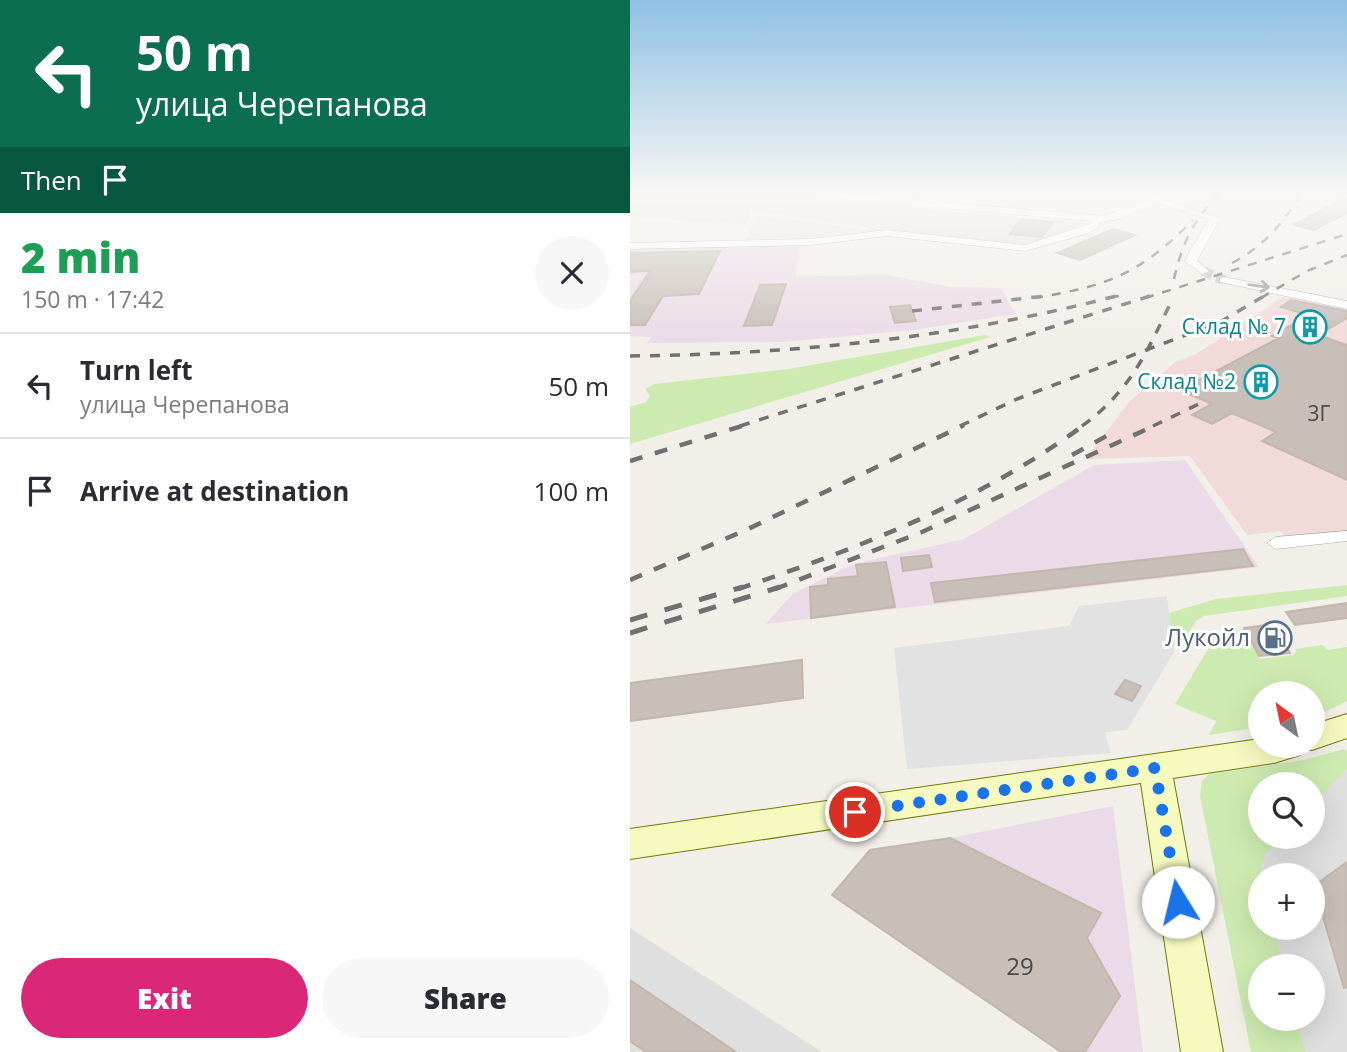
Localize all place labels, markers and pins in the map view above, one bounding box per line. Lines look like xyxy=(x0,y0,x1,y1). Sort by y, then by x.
building icon: Склад № 7 xyxy=(1291,308,1329,346)
place label: Склад № 7 xyxy=(1182,312,1286,340)
building icon: Склад №2 xyxy=(1242,363,1280,401)
place label: Склад №2 xyxy=(1137,367,1236,395)
fuel station icon: Лукойл xyxy=(1256,619,1294,657)
place label: Лукойл xyxy=(1165,620,1250,653)
pin xyxy=(825,782,885,842)

